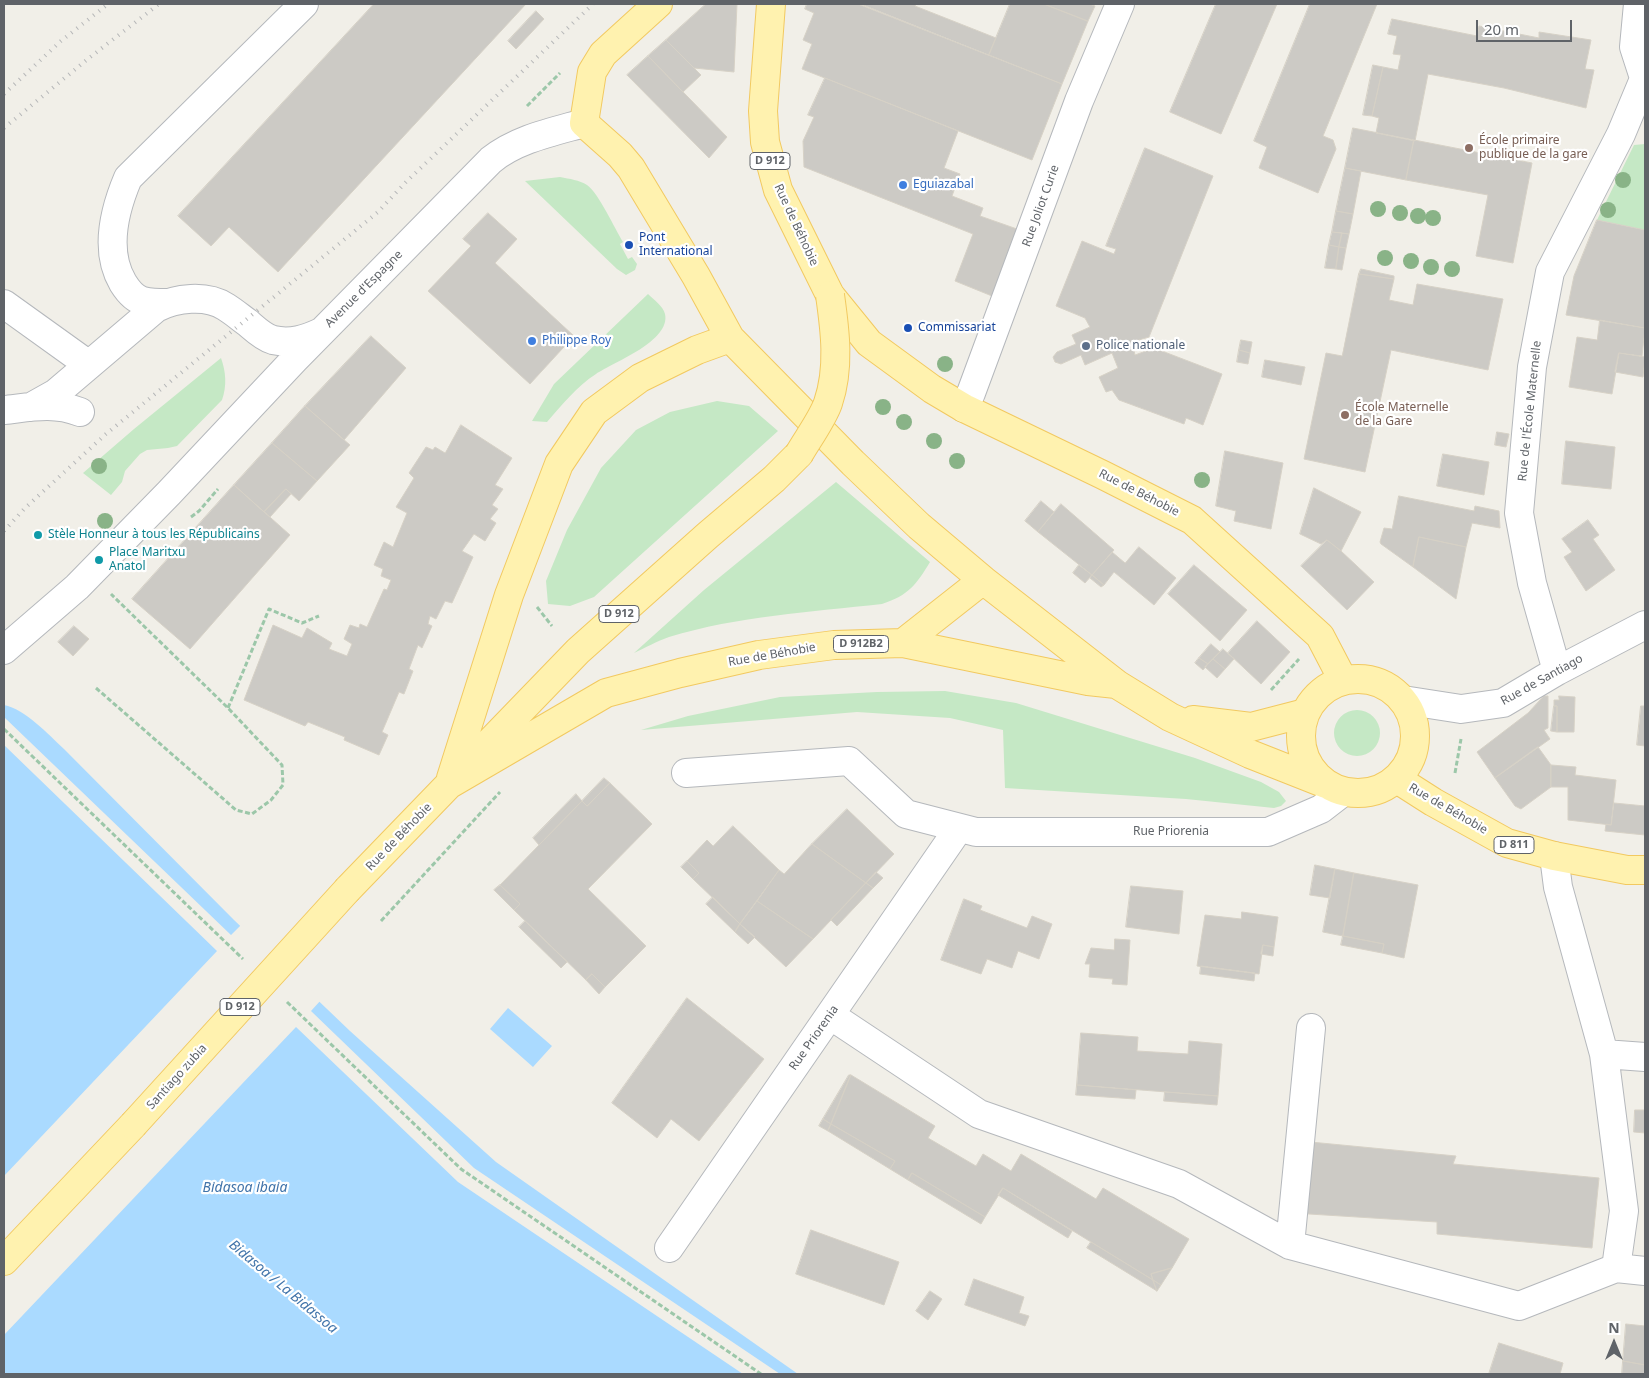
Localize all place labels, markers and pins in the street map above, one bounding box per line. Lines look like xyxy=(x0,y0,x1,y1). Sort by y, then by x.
place label: École primaire publique de la gare xyxy=(1479,134,1588,162)
marker: École primaire publique de la gare xyxy=(1463,142,1475,154)
place label: Eguiazabal xyxy=(913,178,974,192)
marker: Eguiazabal xyxy=(897,179,909,191)
place label: Pont International xyxy=(639,231,713,259)
marker: Pont International xyxy=(623,239,635,251)
place label: Commissariat xyxy=(918,321,996,335)
marker: Commissariat xyxy=(902,322,914,334)
place label: Philippe Roy xyxy=(542,334,611,348)
marker: Philippe Roy xyxy=(526,335,538,347)
place label: Police nationale xyxy=(1096,339,1185,353)
marker: Police nationale xyxy=(1080,340,1092,352)
place label: École Maternelle de la Gare xyxy=(1355,401,1448,429)
marker: École Maternelle de la Gare xyxy=(1339,409,1351,421)
place label: Stèle Honneur à tous les Républicains xyxy=(48,528,260,542)
marker: Stèle Honneur à tous les Républicains xyxy=(32,529,44,541)
place label: Place Maritxu Anatol xyxy=(109,546,185,574)
marker: Place Maritxu Anatol xyxy=(93,554,105,566)

